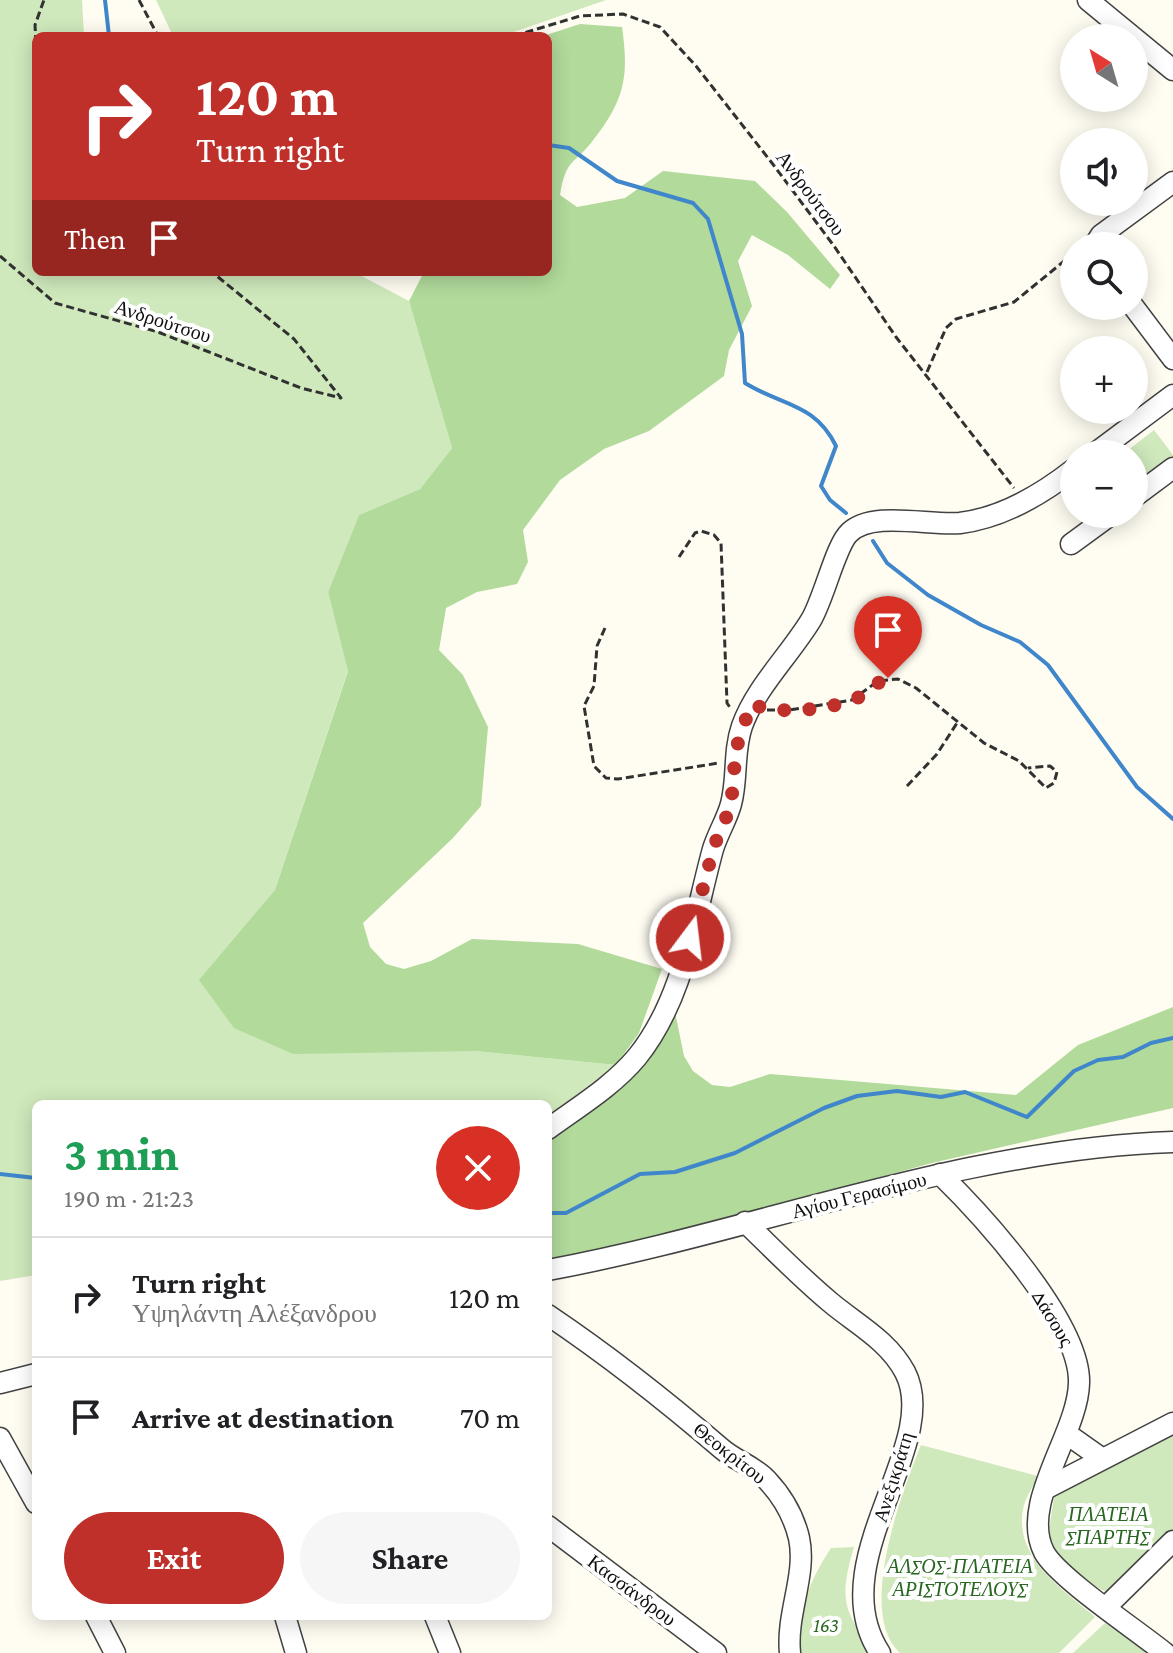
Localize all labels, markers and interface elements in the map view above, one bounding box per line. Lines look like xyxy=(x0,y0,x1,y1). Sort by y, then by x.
north arrow xyxy=(1060,24,1148,112)
map controls xyxy=(1060,24,1148,528)
icon: right xyxy=(64,64,168,168)
text: 120 m xyxy=(196,65,338,127)
button: sound xyxy=(1060,128,1148,216)
text: Turn right xyxy=(196,130,344,170)
street label: Ανδρούτσου xyxy=(771,146,850,240)
icon: arrive xyxy=(142,216,186,260)
text: Then xyxy=(64,222,126,255)
button: search xyxy=(1060,232,1148,320)
street label: Ανδρούτσου xyxy=(112,295,214,348)
button: + xyxy=(1060,336,1148,424)
button: − xyxy=(1060,440,1148,528)
pin xyxy=(854,596,922,678)
icon: arrive xyxy=(866,608,910,652)
position arrow xyxy=(648,896,732,980)
button: close xyxy=(436,1126,520,1210)
text: 3 min xyxy=(64,1127,179,1180)
street label: Αγίου Γερασίμου xyxy=(789,1168,929,1223)
text: 190 m · 21:23 xyxy=(64,1184,194,1213)
text: Turn right xyxy=(132,1266,266,1299)
icon: right xyxy=(64,1275,108,1319)
text: 120 m xyxy=(449,1281,520,1314)
street label: Δάσους xyxy=(1028,1286,1078,1350)
text: Υψηλάντη Αλέξανδρου xyxy=(132,1299,377,1328)
icon: arrive xyxy=(64,1395,108,1439)
text: Arrive at destination xyxy=(132,1401,394,1434)
text: 70 m xyxy=(460,1401,520,1434)
street label: Θεοκρίτου xyxy=(689,1418,771,1489)
street label: Ανεξικράτη xyxy=(869,1429,918,1525)
park label: ΠΛΑΤΕΙΑ ΣΠΑΡΤΗΣ xyxy=(1065,1503,1151,1548)
button: Exit xyxy=(64,1512,284,1604)
button: Share xyxy=(300,1512,520,1604)
street label: Κασσάνδρου xyxy=(583,1550,680,1631)
park label: ΑΛΣΟΣ-ΠΛΑΤΕΙΑ ΑΡΙΣΤΟΤΕΛΟΥΣ xyxy=(885,1555,1034,1600)
park label: 163 xyxy=(813,1614,839,1636)

